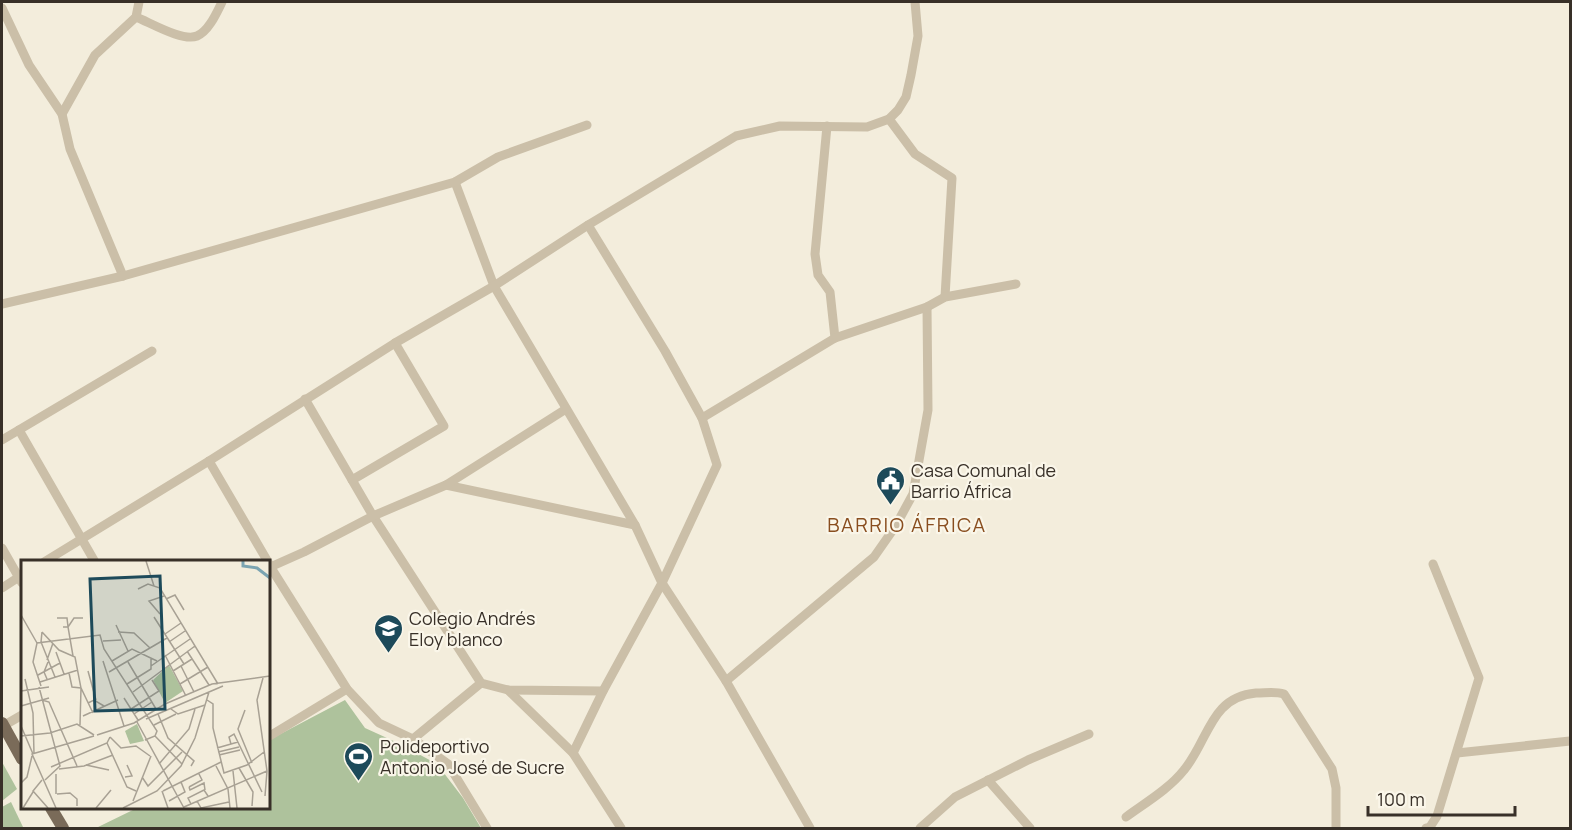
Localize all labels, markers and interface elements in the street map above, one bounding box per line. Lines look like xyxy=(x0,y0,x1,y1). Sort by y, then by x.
place label: Casa Comunal de Barrio África xyxy=(911,458,1056,503)
public building icon: Casa Comunal de Barrio África xyxy=(874,464,906,506)
district label: BARRIO ÁFRICA xyxy=(827,511,987,538)
inset map xyxy=(21,560,270,809)
place label: Colegio Andrés Eloy blanco xyxy=(409,606,536,651)
school or university icon: Colegio Andrés Eloy blanco xyxy=(372,612,404,654)
place label: Polideportivo Antonio José de Sucre xyxy=(380,734,565,779)
sports icon: Polideportivo Antonio José de Sucre xyxy=(343,740,375,782)
scale bar xyxy=(1368,779,1515,817)
text: 100 m xyxy=(1377,787,1425,811)

